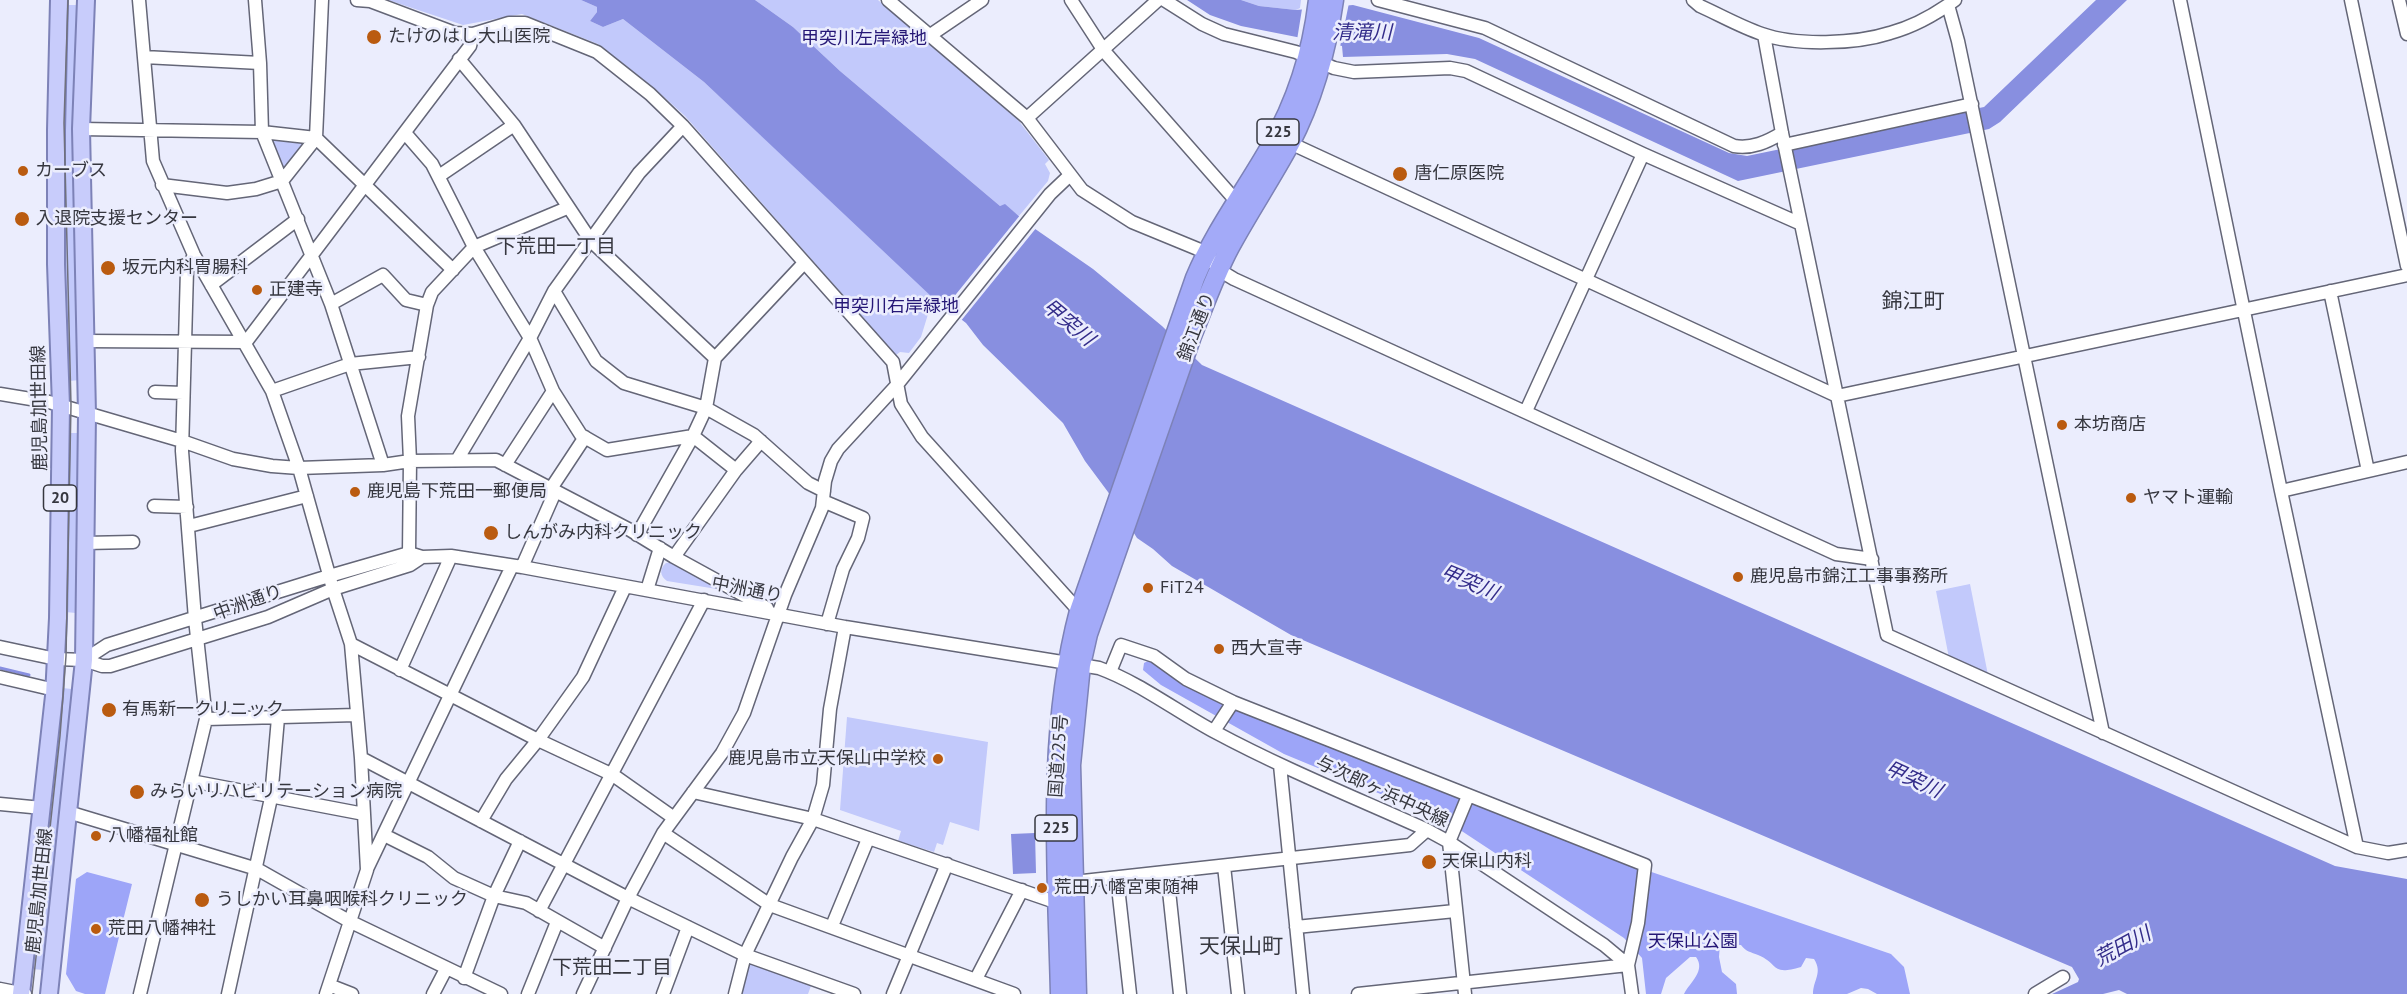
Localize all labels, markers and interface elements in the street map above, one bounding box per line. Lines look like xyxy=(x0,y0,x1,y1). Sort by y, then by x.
water label: 清滝川 xyxy=(1332,21,1392,45)
place label: たけのはし大山医院 xyxy=(388,26,550,48)
marker: たけのはし大山医院 xyxy=(365,28,383,46)
park label: 甲突川左岸緑地 xyxy=(801,28,927,50)
road number: 225 xyxy=(1257,119,1299,145)
place label: カーブス xyxy=(35,160,107,182)
place label: 唐仁原医院 xyxy=(1414,163,1504,185)
marker: カーブス xyxy=(16,164,30,178)
marker: 唐仁原医院 xyxy=(1391,165,1409,183)
place label: 入退院支援センター xyxy=(36,208,198,230)
marker: 入退院支援センター xyxy=(13,210,31,228)
district label: 下荒田一丁目 xyxy=(496,235,616,259)
place label: 坂元内科胃腸科 xyxy=(122,257,248,279)
marker: 坂元内科胃腸科 xyxy=(99,259,117,277)
place label: 正建寺 xyxy=(269,279,323,301)
marker: 正建寺 xyxy=(250,283,264,297)
district label: 錦江町 xyxy=(1882,289,1944,315)
street label: 錦江通り xyxy=(1174,290,1220,364)
water label: 甲突川 xyxy=(1037,295,1099,351)
park label: 甲突川右岸緑地 xyxy=(833,296,959,318)
street label: 鹿児島加世田線 xyxy=(28,345,52,471)
place label: 本坊商店 xyxy=(2074,414,2146,436)
marker: 本坊商店 xyxy=(2055,418,2069,432)
place label: 鹿児島下荒田一郵便局 xyxy=(367,481,547,503)
road number: 20 xyxy=(44,485,76,511)
marker: 鹿児島下荒田一郵便局 xyxy=(348,485,362,499)
place label: ヤマト運輸 xyxy=(2143,487,2233,509)
marker: ヤマト運輸 xyxy=(2124,491,2138,505)
place label: しんがみ内科クリニック xyxy=(504,522,702,544)
marker: しんがみ内科クリニック xyxy=(482,524,500,542)
water label: 甲突川 xyxy=(1437,560,1501,606)
place label: 鹿児島市錦江工事事務所 xyxy=(1750,566,1948,588)
marker: 鹿児島市錦江工事事務所 xyxy=(1731,570,1745,584)
street label: 中洲通り xyxy=(710,573,784,607)
place label: FiT24 xyxy=(1160,577,1204,599)
street label: 中洲通り xyxy=(210,581,286,625)
marker: FiT24 xyxy=(1141,581,1155,595)
place label: 西大宣寺 xyxy=(1231,638,1303,660)
marker: 西大宣寺 xyxy=(1212,642,1226,656)
place label: 有馬新一クリニック xyxy=(122,699,284,721)
marker: 有馬新一クリニック xyxy=(100,701,118,719)
street label: 国道225号 xyxy=(1045,714,1073,798)
place label: 鹿児島市立天保山中学校 xyxy=(728,748,926,770)
marker: 鹿児島市立天保山中学校 xyxy=(931,752,945,766)
street label: 与次郎ヶ浜中央線 xyxy=(1312,752,1452,832)
water label: 甲突川 xyxy=(1881,756,1945,804)
place label: みらいリハビリテーション病院 xyxy=(150,781,402,803)
marker: みらいリハビリテーション病院 xyxy=(128,783,146,801)
road number: 225 xyxy=(1035,815,1077,841)
place label: 八幡福祉館 xyxy=(108,825,198,847)
street label: 鹿児島加世田線 xyxy=(23,827,57,955)
marker: 八幡福祉館 xyxy=(89,829,103,843)
place label: 天保山内科 xyxy=(1442,851,1532,873)
marker: 天保山内科 xyxy=(1420,853,1438,871)
place label: 荒田八幡宮東随神 xyxy=(1054,877,1198,899)
marker: 荒田八幡宮東随神 xyxy=(1035,881,1049,895)
place label: うしかい耳鼻咽喉科クリニック xyxy=(216,889,468,911)
marker: うしかい耳鼻咽喉科クリニック xyxy=(193,891,211,909)
place label: 荒田八幡神社 xyxy=(108,918,216,940)
marker: 荒田八幡神社 xyxy=(89,922,103,936)
water label: 荒田川 xyxy=(2091,922,2155,972)
park label: 天保山公園 xyxy=(1648,931,1738,953)
district label: 天保山町 xyxy=(1199,934,1283,960)
district label: 下荒田二丁目 xyxy=(552,956,672,980)

